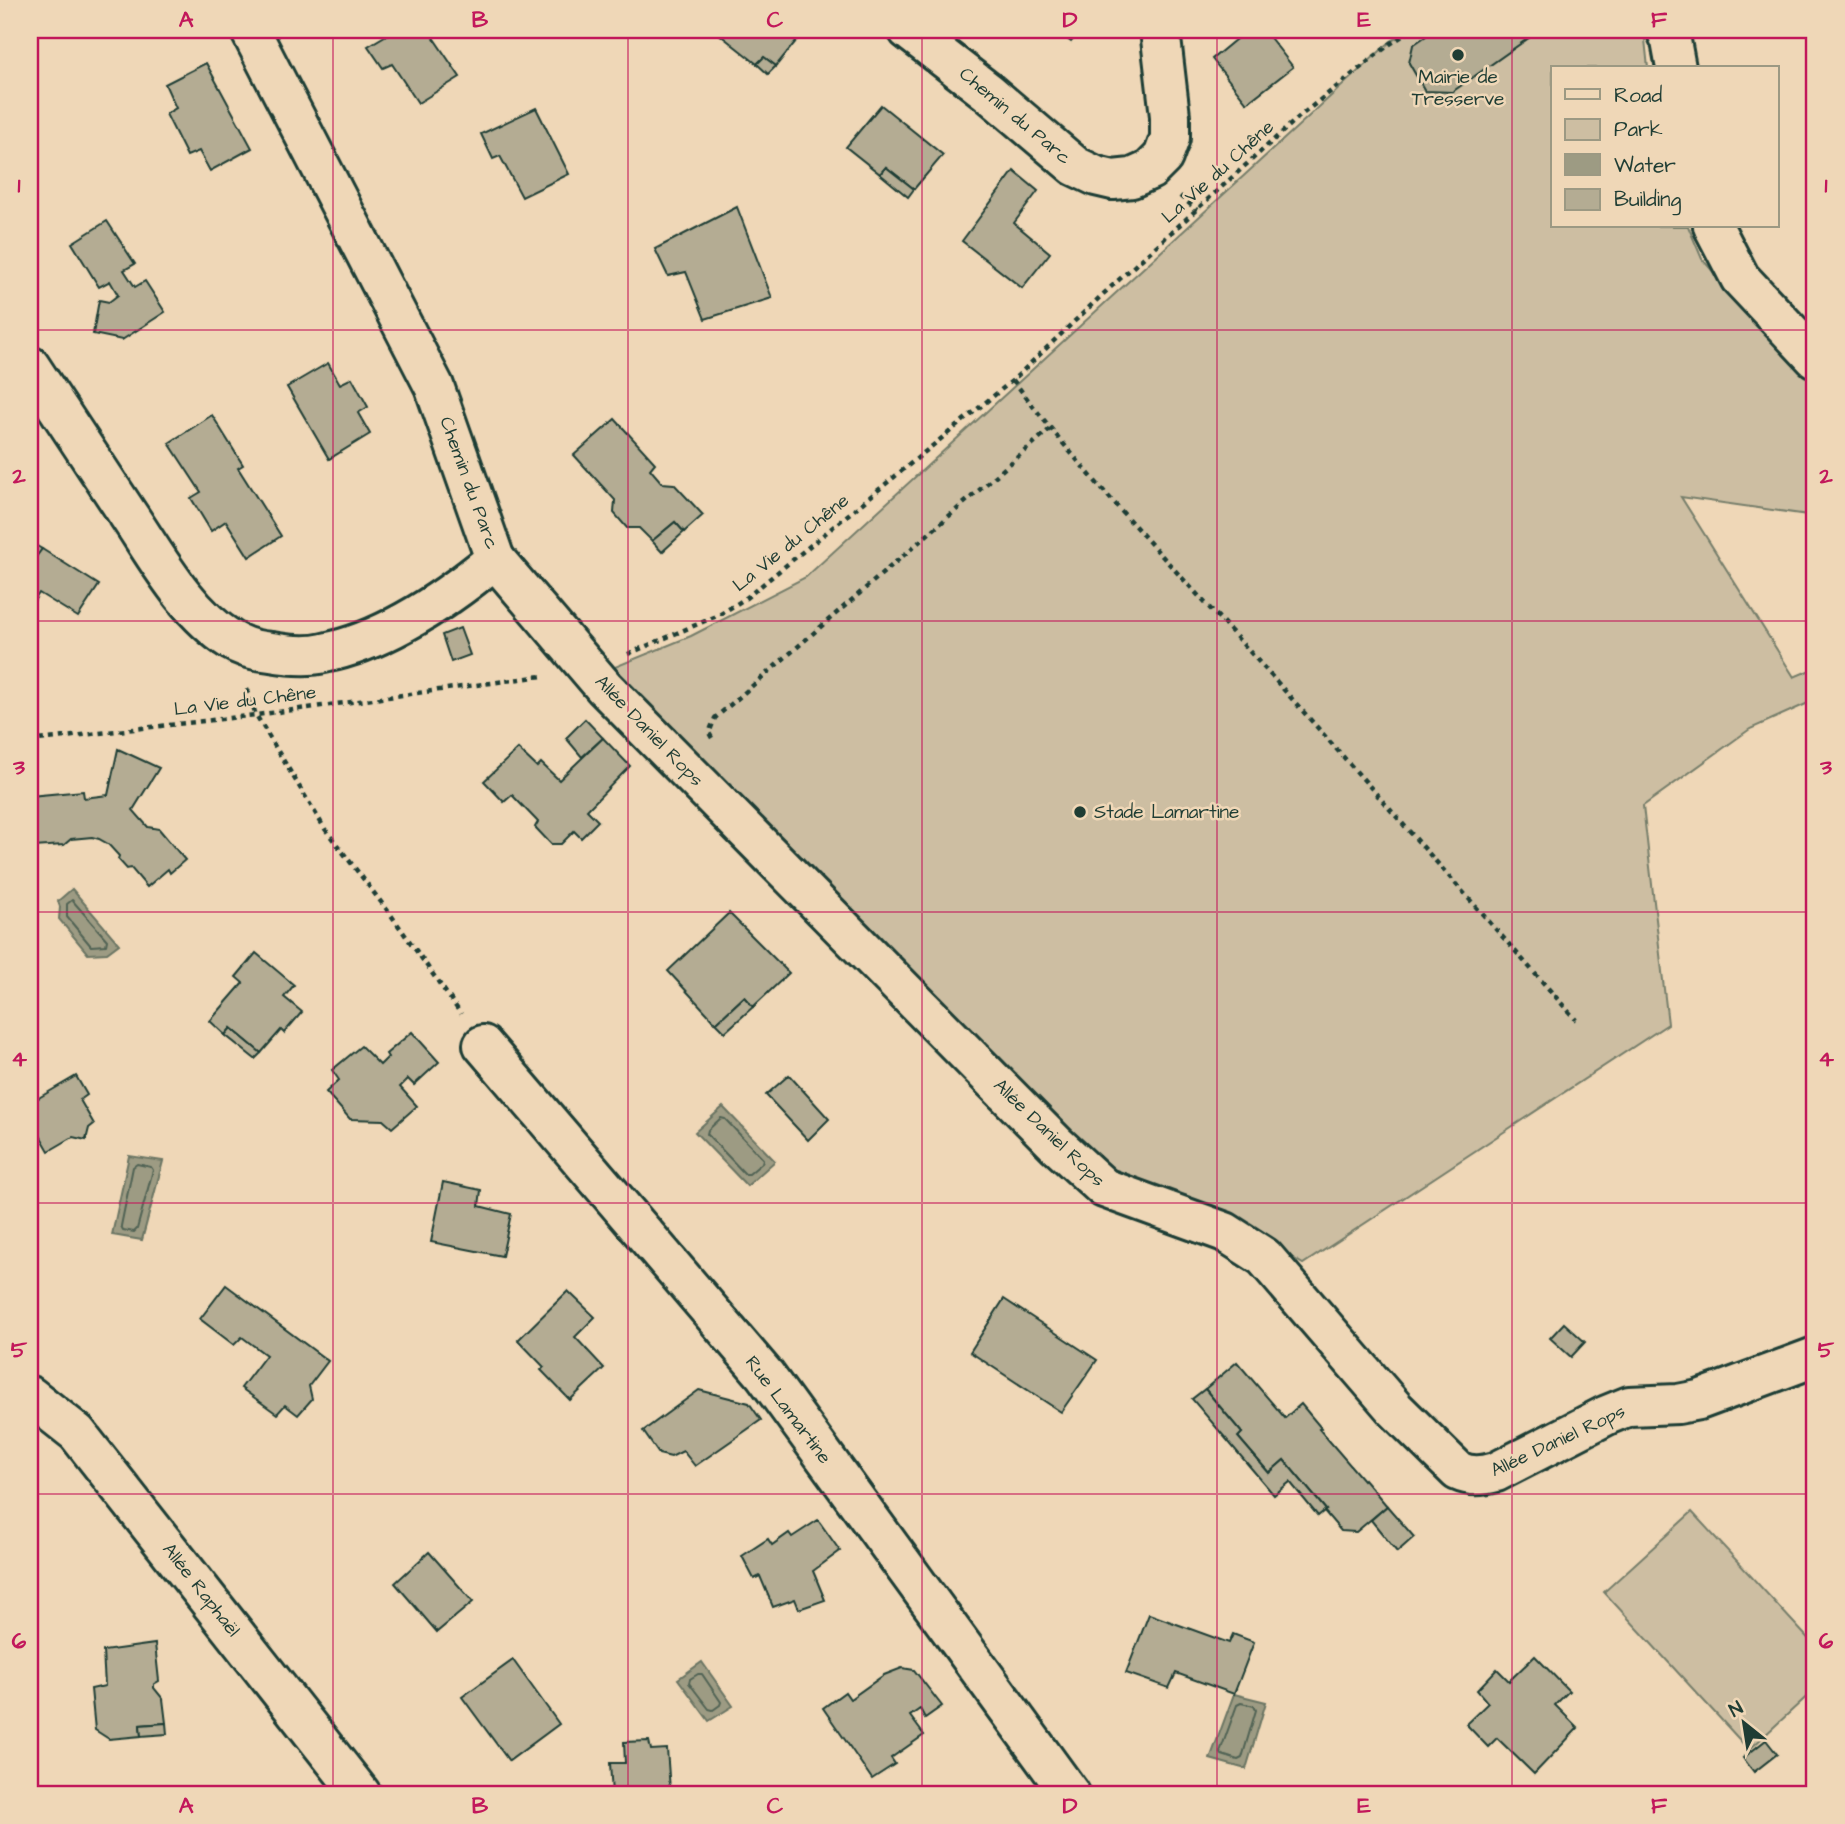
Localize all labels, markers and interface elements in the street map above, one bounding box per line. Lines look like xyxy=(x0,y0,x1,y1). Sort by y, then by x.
text: A xyxy=(179,4,194,36)
text: B xyxy=(472,4,489,36)
text: C xyxy=(767,4,784,36)
text: D xyxy=(1063,4,1078,36)
text: E xyxy=(1357,4,1371,36)
text: F xyxy=(1651,4,1668,36)
marker: Mairie de Tresserve xyxy=(1450,47,1466,63)
street label: Chemin du Parc xyxy=(953,61,1077,171)
place label: Mairie de Tresserve xyxy=(1412,64,1504,113)
legend xyxy=(1551,66,1778,228)
text: Road xyxy=(1614,81,1662,110)
street label: La Vie du Chêne xyxy=(1156,114,1280,230)
text: Park xyxy=(1614,115,1663,144)
text: Water xyxy=(1614,151,1676,180)
text: 1 xyxy=(18,169,21,201)
text: 1 xyxy=(1825,169,1828,201)
text: Building xyxy=(1614,185,1682,216)
street label: Chemin du Parc xyxy=(433,413,505,553)
text: 2 xyxy=(11,460,26,492)
text: 2 xyxy=(1818,460,1833,492)
street label: La Vie du Chêne xyxy=(727,488,855,598)
street label: Allée Daniel Rops xyxy=(589,669,709,793)
street label: La Vie du Chêne xyxy=(172,679,318,723)
text: 3 xyxy=(12,751,25,783)
text: 3 xyxy=(1819,751,1832,783)
place label: Stade Lamartine xyxy=(1094,799,1239,826)
marker: Stade Lamartine xyxy=(1072,804,1088,820)
text: 4 xyxy=(11,1043,27,1075)
text: 4 xyxy=(1818,1043,1834,1075)
street label: Allée Daniel Rops xyxy=(987,1073,1111,1193)
text: 5 xyxy=(11,1334,28,1366)
text: 5 xyxy=(1818,1334,1835,1366)
street label: Rue Lamartine xyxy=(738,1350,838,1470)
street label: Allée Daniel Rops xyxy=(1486,1398,1630,1484)
street label: Allée Raphaël xyxy=(156,1537,246,1643)
text: 6 xyxy=(12,1625,27,1657)
text: 6 xyxy=(1819,1625,1834,1657)
north arrow xyxy=(1708,1688,1778,1758)
text: N xyxy=(1724,1695,1748,1724)
text: A xyxy=(179,1790,194,1822)
text: B xyxy=(472,1790,489,1822)
text: C xyxy=(767,1790,784,1822)
text: D xyxy=(1063,1790,1078,1822)
text: E xyxy=(1357,1790,1371,1822)
text: F xyxy=(1651,1790,1668,1822)

